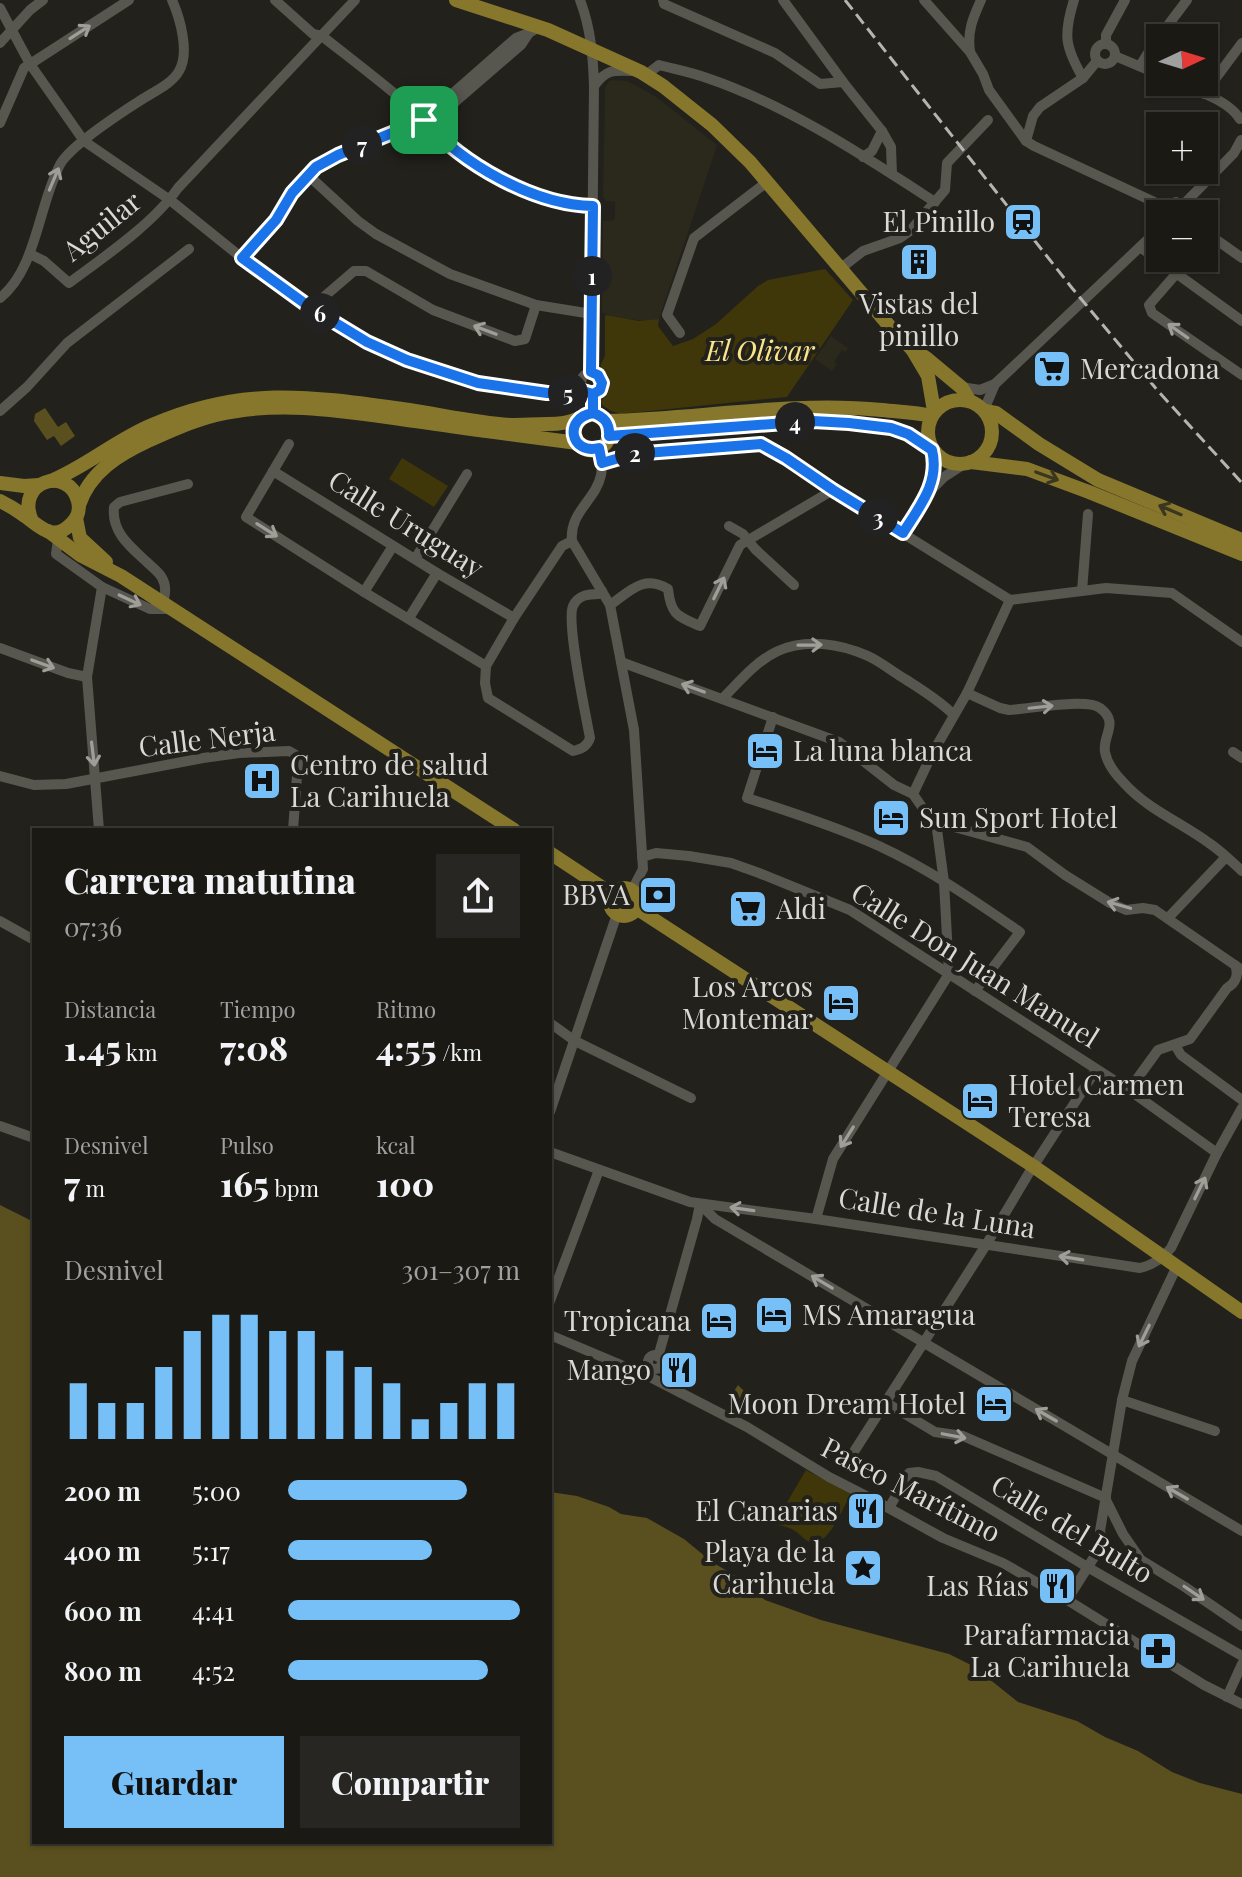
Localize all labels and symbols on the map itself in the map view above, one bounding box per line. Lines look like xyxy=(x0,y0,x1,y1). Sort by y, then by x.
one-way arrow xyxy=(68,23,90,40)
north arrow xyxy=(1146,24,1218,96)
pin xyxy=(390,86,458,154)
pin: 7 xyxy=(342,125,382,165)
one-way arrow xyxy=(47,168,62,192)
street label: Aguilar xyxy=(53,181,149,269)
station icon: El Pinillo xyxy=(1002,201,1044,243)
place label: El Pinillo xyxy=(882,202,995,239)
building icon: Vistas del pinillo xyxy=(898,241,940,283)
pin: 1 xyxy=(572,256,612,296)
place label: Vistas del pinillo xyxy=(858,284,979,353)
pin: 6 xyxy=(300,293,340,333)
one-way arrow xyxy=(473,322,498,336)
one-way arrow xyxy=(1167,323,1189,339)
park label: El Olivar xyxy=(705,331,816,368)
supermarket icon: Mercadona xyxy=(1031,348,1073,390)
place label: Mercadona xyxy=(1080,349,1220,386)
pin: 5 xyxy=(548,373,588,413)
pin: 4 xyxy=(775,402,815,442)
pin: 2 xyxy=(615,433,655,473)
street label: Calle Uruguay xyxy=(322,460,491,585)
one-way arrow xyxy=(1035,470,1059,484)
pin: 3 xyxy=(858,497,898,537)
one-way arrow xyxy=(1158,502,1183,516)
one-way arrow xyxy=(255,523,278,539)
one-way arrow xyxy=(712,576,727,600)
one-way arrow xyxy=(117,593,141,608)
one-way arrow xyxy=(796,637,823,652)
one-way arrow xyxy=(30,658,55,672)
one-way arrow xyxy=(682,680,706,694)
one-way arrow xyxy=(1027,700,1054,715)
street label: Calle Nerja xyxy=(136,711,277,764)
hotel icon: La luna blanca xyxy=(744,730,786,772)
place label: La luna blanca xyxy=(793,731,973,768)
one-way arrow xyxy=(86,741,101,766)
place label: Centro de salud La Carihuela xyxy=(290,745,489,814)
hospital icon: Centro de salud La Carihuela xyxy=(241,760,283,802)
hotel icon: Sun Sport Hotel xyxy=(870,797,912,839)
place label: Sun Sport Hotel xyxy=(919,798,1118,835)
street label: Calle Don Juan Manuel xyxy=(845,872,1107,1055)
bank icon: BBVA xyxy=(637,874,679,916)
place label: BBVA xyxy=(562,875,630,912)
supermarket icon: Aldi xyxy=(727,888,769,930)
place label: Aldi xyxy=(775,889,826,926)
one-way arrow xyxy=(1107,897,1133,912)
place label: Los Arcos Montemar xyxy=(682,967,814,1036)
hotel icon: Los Arcos Montemar xyxy=(820,982,862,1024)
place label: Hotel Carmen Teresa xyxy=(1008,1065,1185,1134)
hotel icon: Hotel Carmen Teresa xyxy=(959,1080,1001,1122)
one-way arrow xyxy=(839,1125,855,1148)
one-way arrow xyxy=(1193,1176,1208,1200)
street label: Calle de la Luna xyxy=(836,1178,1038,1245)
one-way arrow xyxy=(730,1201,755,1216)
one-way arrow xyxy=(1059,1249,1084,1264)
one-way arrow xyxy=(811,1274,834,1290)
hotel icon: MS Amaragua xyxy=(753,1294,795,1336)
place label: MS Amaragua xyxy=(802,1295,975,1332)
hotel icon: Tropicana xyxy=(698,1300,740,1342)
place label: Tropicana xyxy=(564,1301,691,1338)
one-way arrow xyxy=(1135,1324,1151,1348)
restaurant icon: Mango xyxy=(658,1349,700,1391)
place label: Mango xyxy=(567,1350,651,1387)
hotel icon: Moon Dream Hotel xyxy=(973,1383,1015,1425)
place label: Moon Dream Hotel xyxy=(728,1384,966,1421)
one-way arrow xyxy=(1035,1407,1058,1423)
street label: Paseo Marítimo xyxy=(816,1428,1008,1550)
one-way arrow xyxy=(941,1429,966,1444)
street label: Calle del Bulto xyxy=(985,1465,1161,1591)
one-way arrow xyxy=(1166,1485,1190,1500)
restaurant icon: El Canarias xyxy=(845,1490,887,1532)
place label: El Canarias xyxy=(695,1491,838,1528)
place label: Playa de la Carihuela xyxy=(704,1532,835,1601)
place icon: Playa de la Carihuela xyxy=(842,1547,884,1589)
restaurant icon: Las Rías xyxy=(1036,1565,1078,1607)
place label: Las Rías xyxy=(926,1566,1029,1603)
one-way arrow xyxy=(1182,1585,1205,1601)
place label: Parafarmacia La Carihuela xyxy=(963,1615,1130,1684)
pharmacy icon: Parafarmacia La Carihuela xyxy=(1137,1630,1179,1672)

